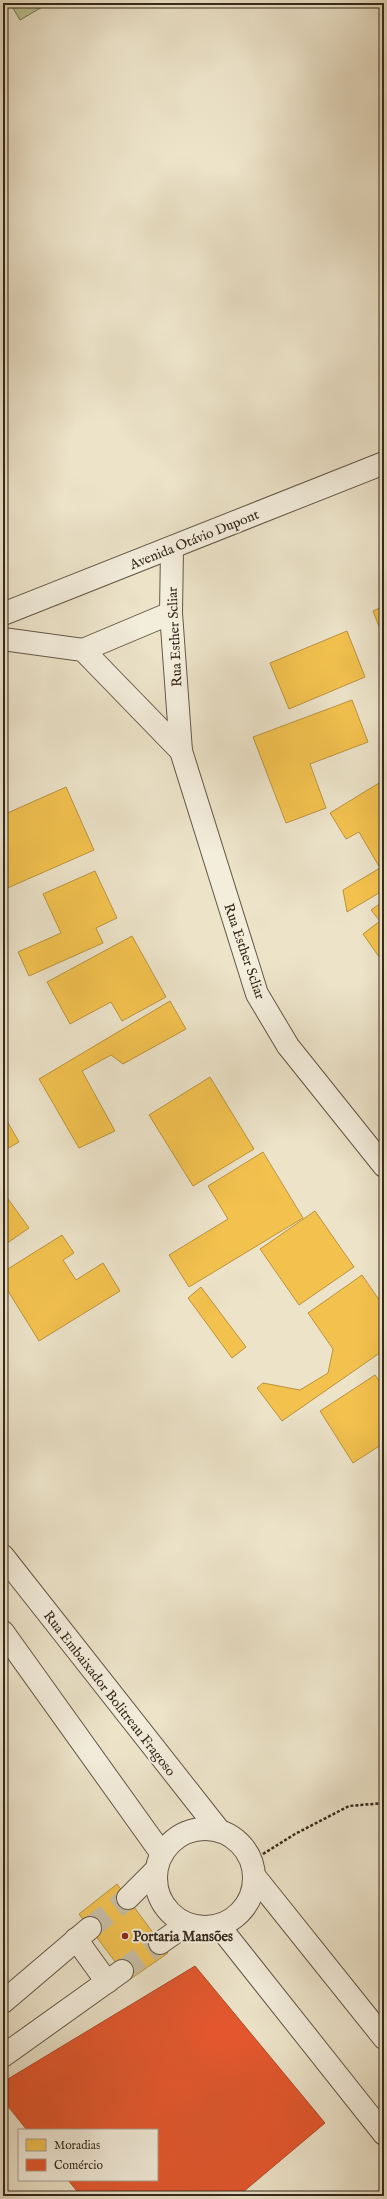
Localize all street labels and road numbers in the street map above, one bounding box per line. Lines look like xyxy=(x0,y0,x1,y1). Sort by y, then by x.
street label: Avenida Otávio Dupont xyxy=(126,506,262,575)
street label: Rua Esther Scliar xyxy=(163,586,187,688)
street label: Rua Esther Scliar xyxy=(219,901,269,1002)
street label: Rua Embaixador Bolitreau Fragoso xyxy=(39,1607,180,1780)

